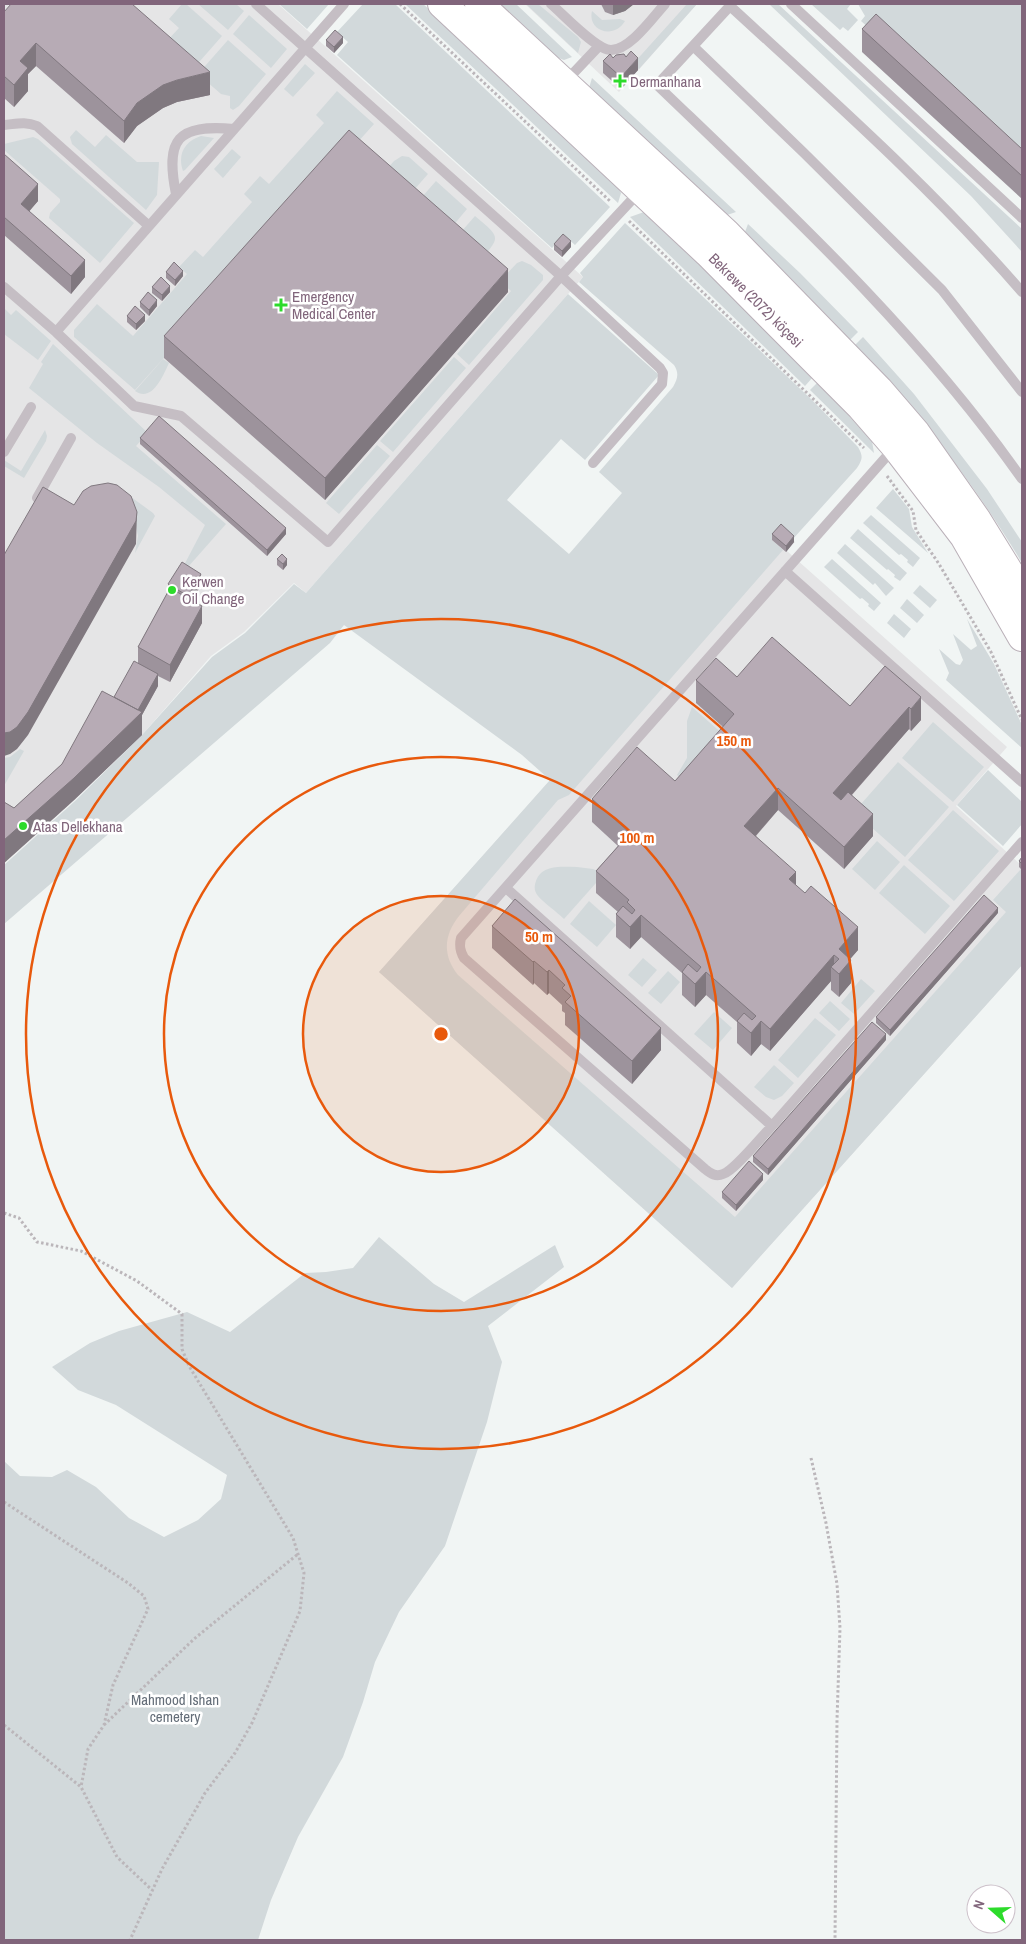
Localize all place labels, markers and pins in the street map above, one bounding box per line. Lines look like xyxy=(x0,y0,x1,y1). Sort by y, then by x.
place label: Dermanhana xyxy=(630,71,701,92)
marker: Dermanhana xyxy=(614,75,626,87)
place label: Emergency Medical Center xyxy=(292,286,375,324)
marker: Emergency Medical Center xyxy=(274,298,288,312)
place label: Kerwen Oil Change xyxy=(182,571,244,609)
marker: Kerwen Oil Change xyxy=(166,584,178,596)
place label: Atas Dellekhana xyxy=(32,816,123,837)
marker: Atas Dellekhana xyxy=(17,820,29,832)
centre of rings xyxy=(432,1025,450,1043)

